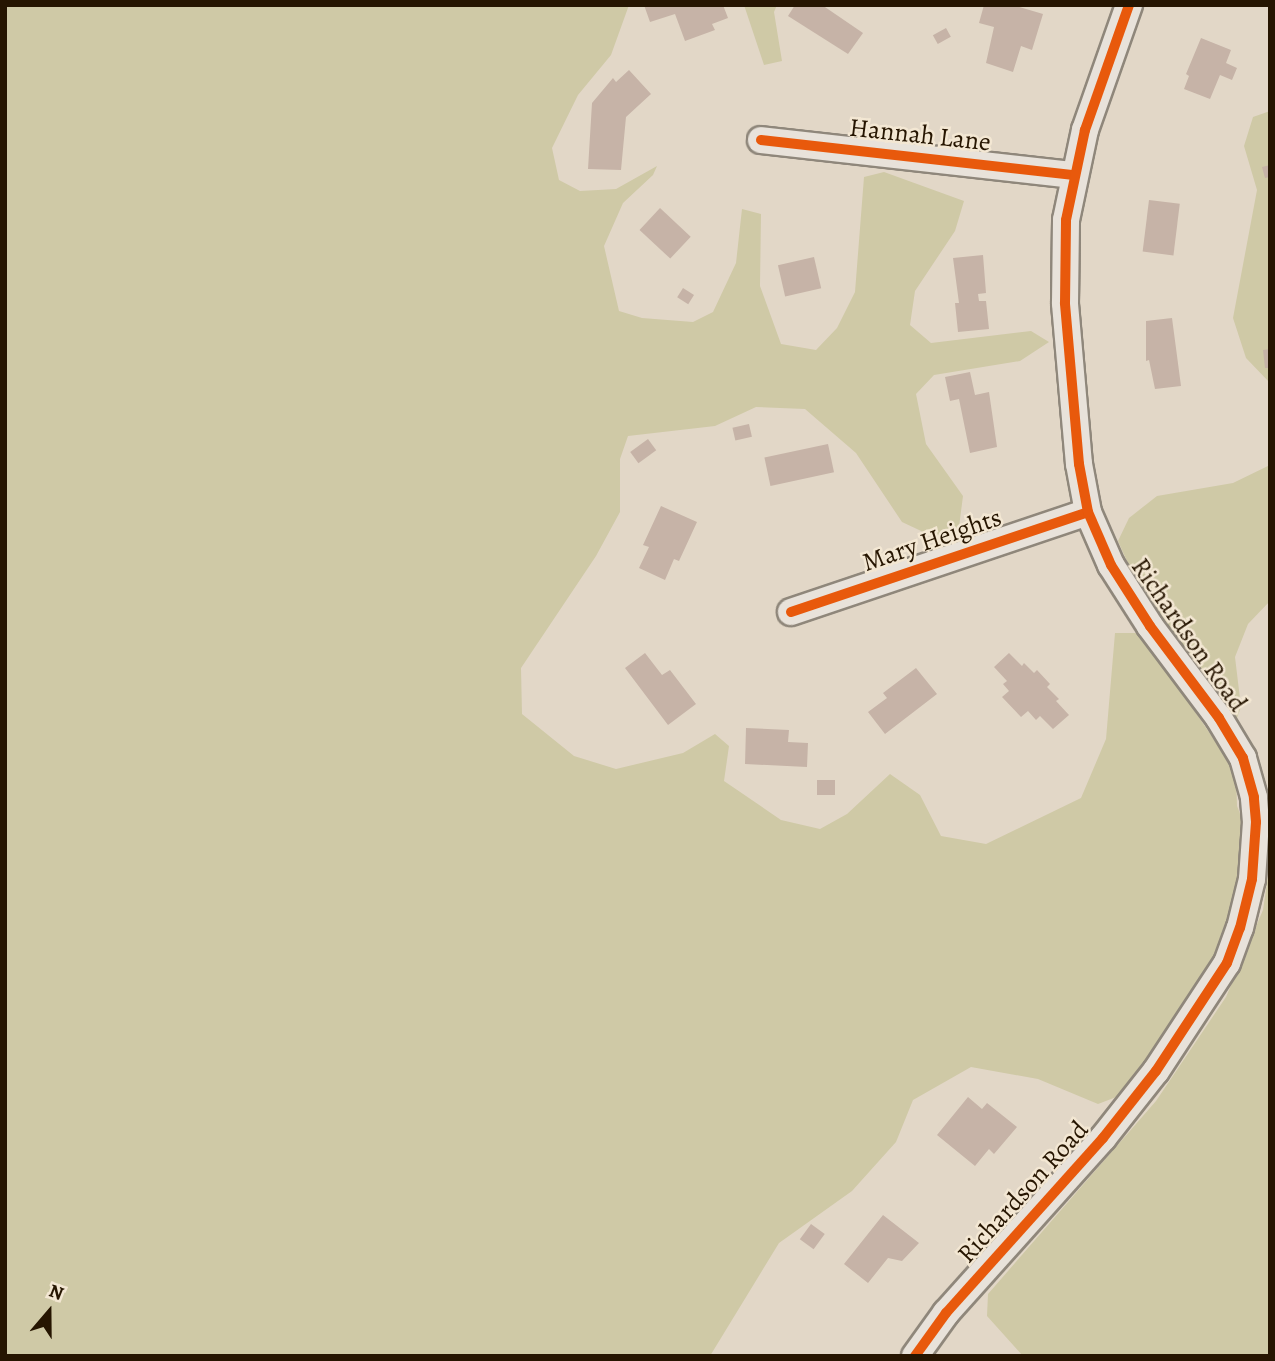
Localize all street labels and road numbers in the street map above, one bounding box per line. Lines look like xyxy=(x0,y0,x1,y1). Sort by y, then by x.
street label: Hannah Lane xyxy=(848,112,992,158)
street label: Mary Heights xyxy=(858,502,1006,578)
street label: Richardson Road xyxy=(1124,552,1254,718)
street label: Richardson Road xyxy=(951,1114,1095,1270)

